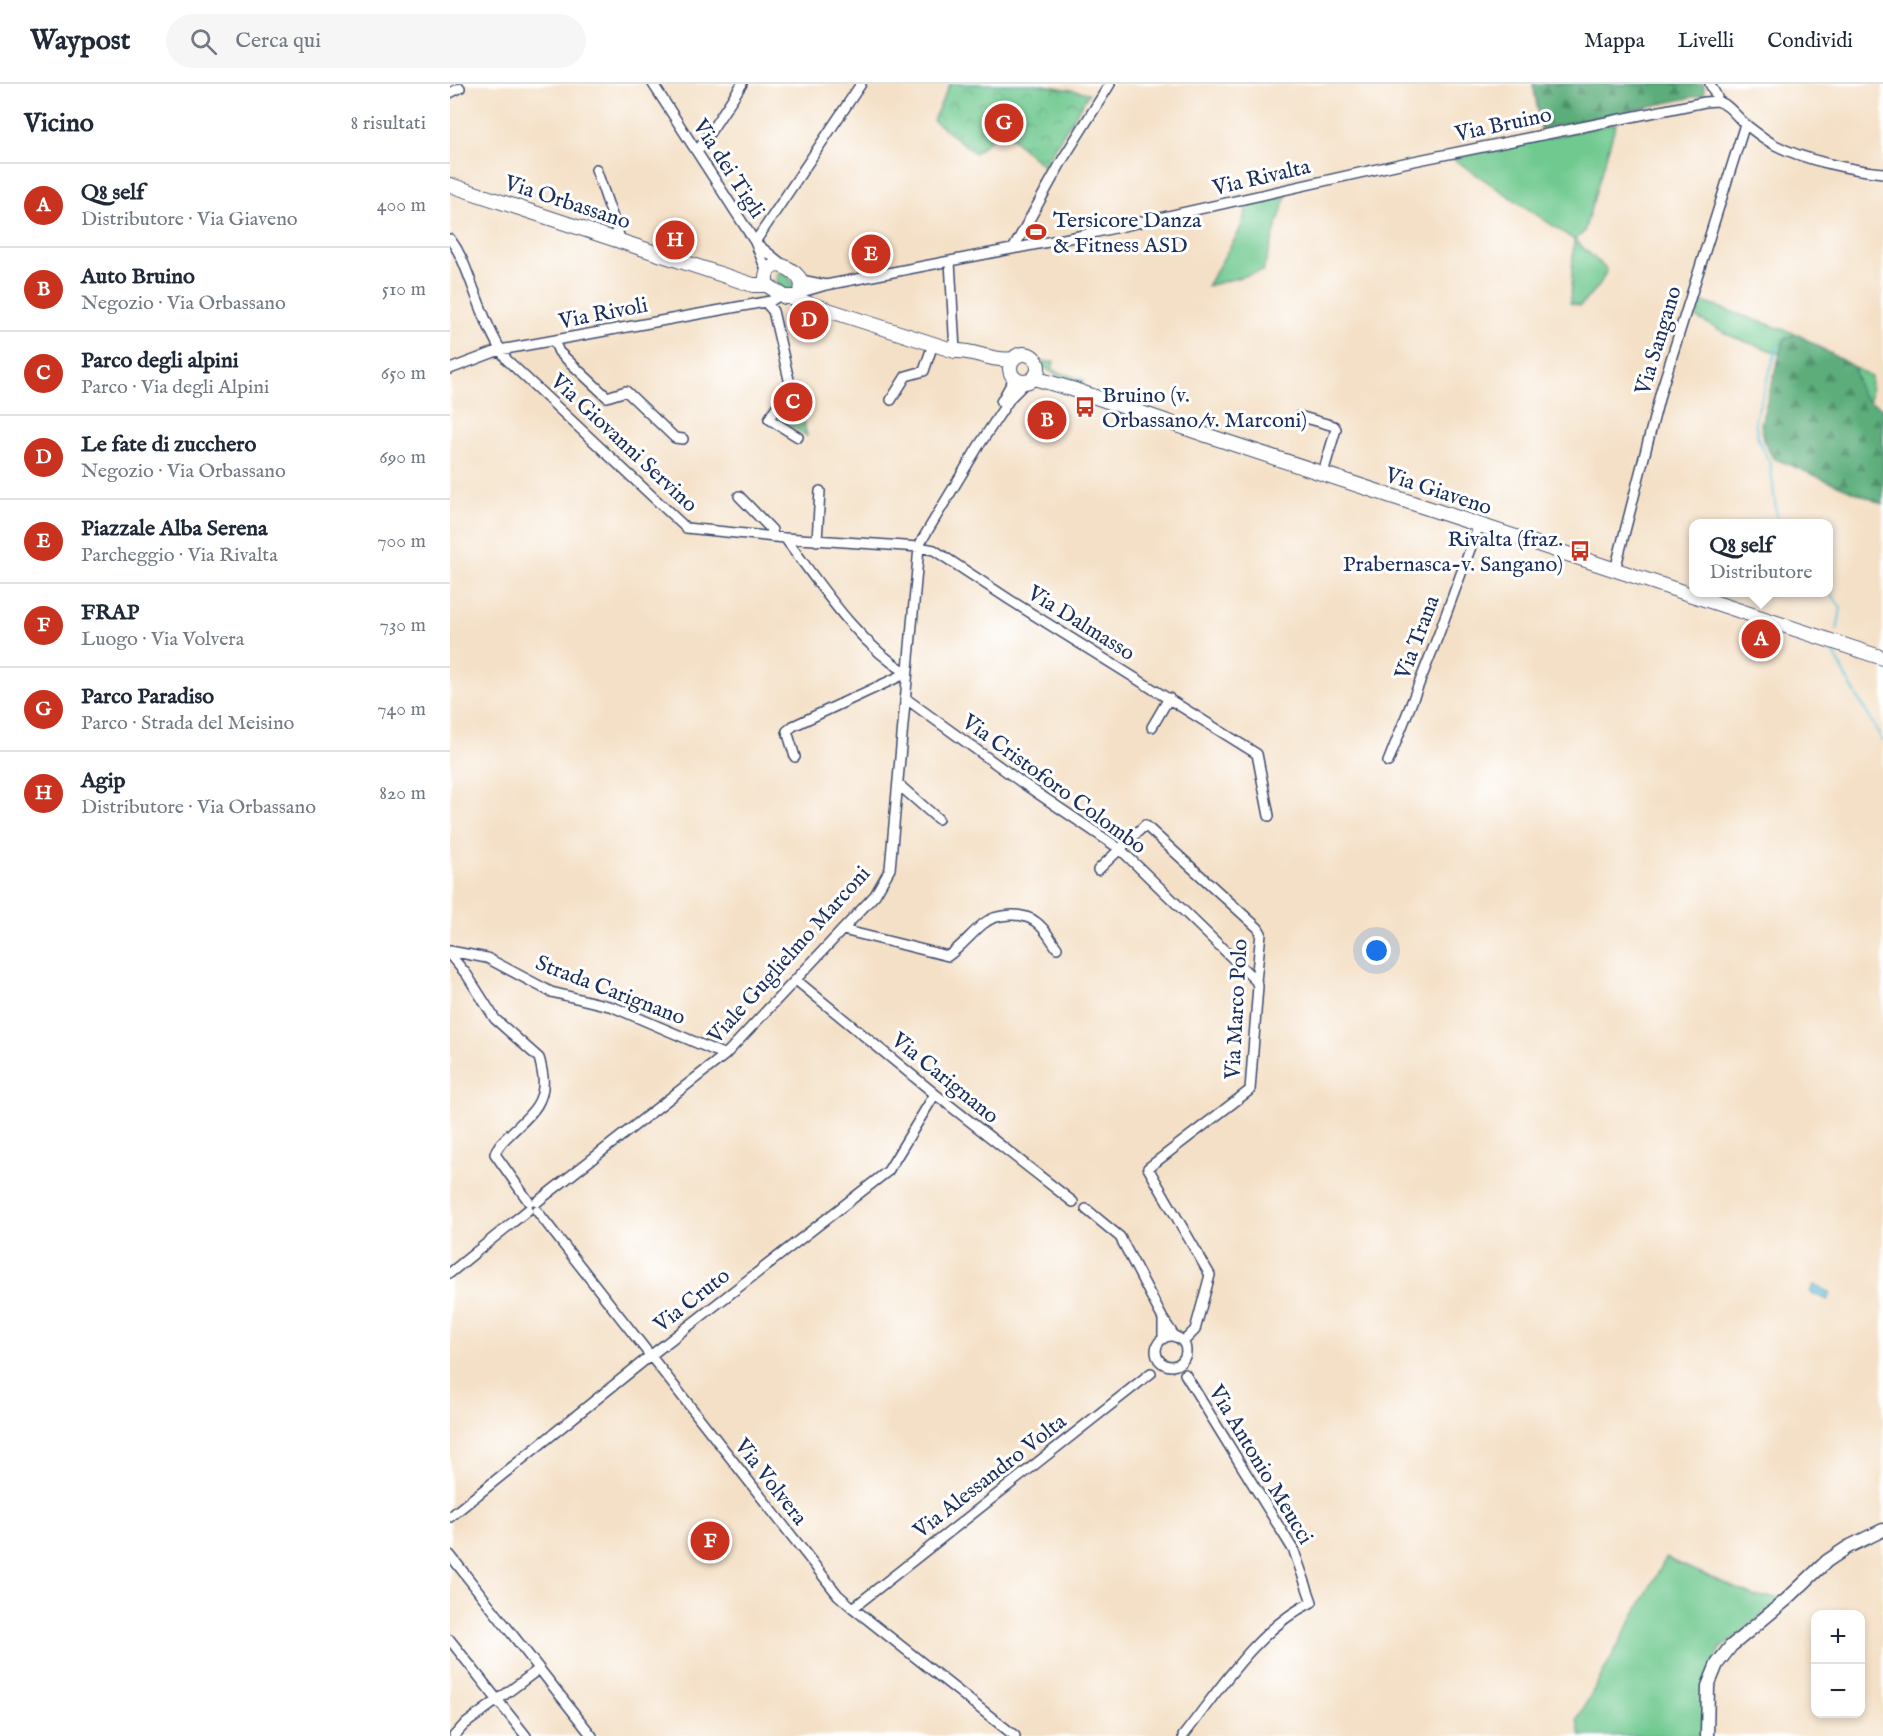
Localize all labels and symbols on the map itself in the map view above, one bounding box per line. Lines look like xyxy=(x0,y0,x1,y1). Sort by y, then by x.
pin: G xyxy=(984,100,1024,146)
street label: Via Bruino xyxy=(1452,101,1554,149)
street label: Via dei Tigli xyxy=(685,113,771,224)
street label: Via Rivalta xyxy=(1209,153,1313,203)
street label: Via Orbassano xyxy=(500,169,634,236)
place label: Tersicore Danza & Fitness ASD xyxy=(1053,207,1202,260)
pin: H xyxy=(656,218,694,262)
sports icon: Tersicore Danza & Fitness ASD xyxy=(1024,220,1048,244)
pin: E xyxy=(852,232,890,276)
street label: Via Sangano xyxy=(1629,283,1689,399)
street label: Via Rivoli xyxy=(555,292,650,337)
pin: D xyxy=(790,298,828,342)
street label: Via Giovanni Servino xyxy=(543,367,703,519)
pin: C xyxy=(774,380,812,424)
place label: Bruino (v. Orbassano/v. Marconi) xyxy=(1102,382,1307,435)
bus stop icon: Bruino (v. Orbassano/v. Marconi) xyxy=(1073,395,1097,419)
pin: B xyxy=(1028,398,1066,442)
street label: Via Giaveno xyxy=(1381,461,1495,522)
place label: Rivalta (fraz. Prabernasca-v. Sangano) xyxy=(1343,526,1563,579)
bus stop icon: Rivalta (fraz. Prabernasca-v. Sangano) xyxy=(1568,539,1592,563)
street label: Via Dalmasso xyxy=(1021,579,1140,668)
street label: Via Trana xyxy=(1389,591,1447,685)
pin: A xyxy=(1742,616,1780,662)
street label: Via Cristoforo Colombo xyxy=(955,708,1152,861)
street label: Viale Guglielmo Marconi xyxy=(701,860,877,1051)
your location xyxy=(1362,936,1391,965)
street label: Via Marco Polo xyxy=(1219,938,1255,1081)
street label: Strada Carignano xyxy=(531,949,689,1032)
street label: Via Carignano xyxy=(884,1026,1004,1131)
street label: Via Cruto xyxy=(648,1262,736,1340)
street label: Via Antonio Meucci xyxy=(1201,1379,1319,1550)
street label: Via Alessandro Volta xyxy=(907,1408,1073,1546)
street label: Via Volvera xyxy=(727,1432,813,1532)
pin: F xyxy=(690,1518,730,1564)

